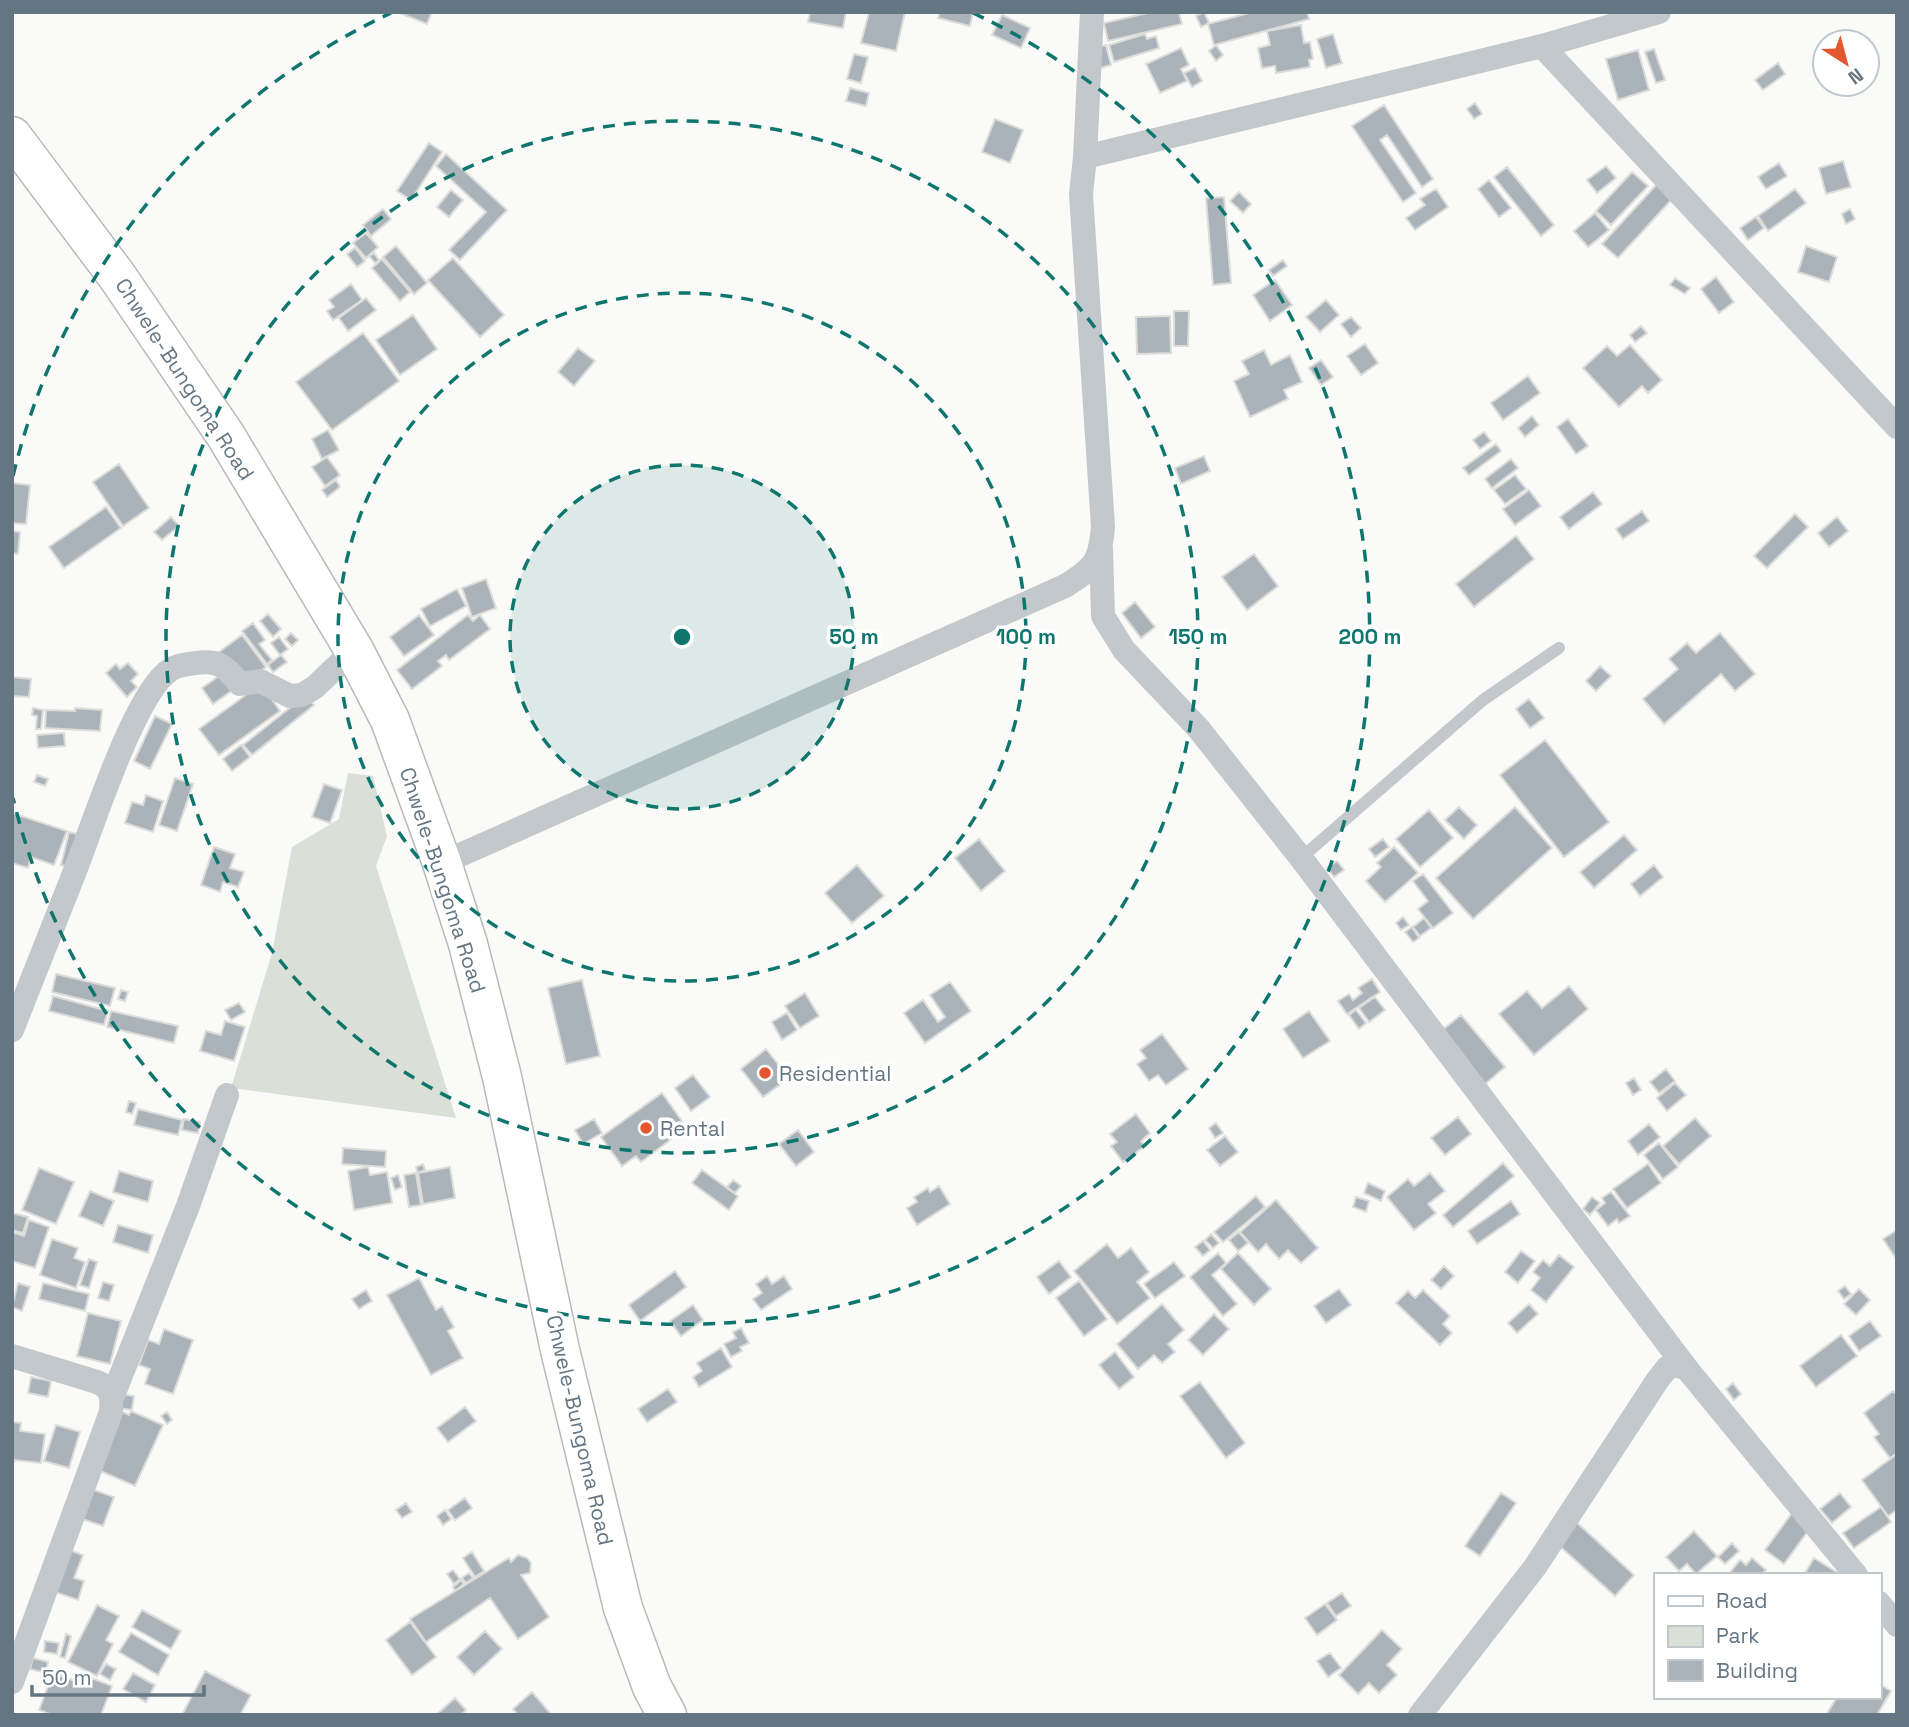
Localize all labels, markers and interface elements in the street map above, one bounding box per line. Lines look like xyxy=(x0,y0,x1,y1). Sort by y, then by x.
north arrow xyxy=(1811,28,1881,98)
text: N xyxy=(1843,62,1868,90)
street label: Chwele-Bungoma Road xyxy=(110,273,260,485)
text: 50 m xyxy=(829,623,879,650)
text: 100 m xyxy=(996,623,1056,650)
text: 150 m xyxy=(1169,623,1227,650)
text: 200 m xyxy=(1339,623,1401,650)
centre of rings xyxy=(670,625,694,649)
street label: Chwele-Bungoma Road xyxy=(394,764,492,996)
place label: Residential xyxy=(779,1060,891,1087)
marker: Residential xyxy=(757,1065,773,1081)
place label: Rental xyxy=(660,1115,725,1142)
marker: Rental xyxy=(638,1120,654,1136)
street label: Chwele-Bungoma Road xyxy=(540,1312,620,1548)
legend xyxy=(1654,1573,1881,1699)
text: Road xyxy=(1716,1587,1768,1614)
text: Park xyxy=(1716,1622,1760,1649)
scale bar xyxy=(32,1654,203,1698)
text: Building xyxy=(1716,1657,1798,1684)
text: 50 m xyxy=(42,1664,92,1691)

